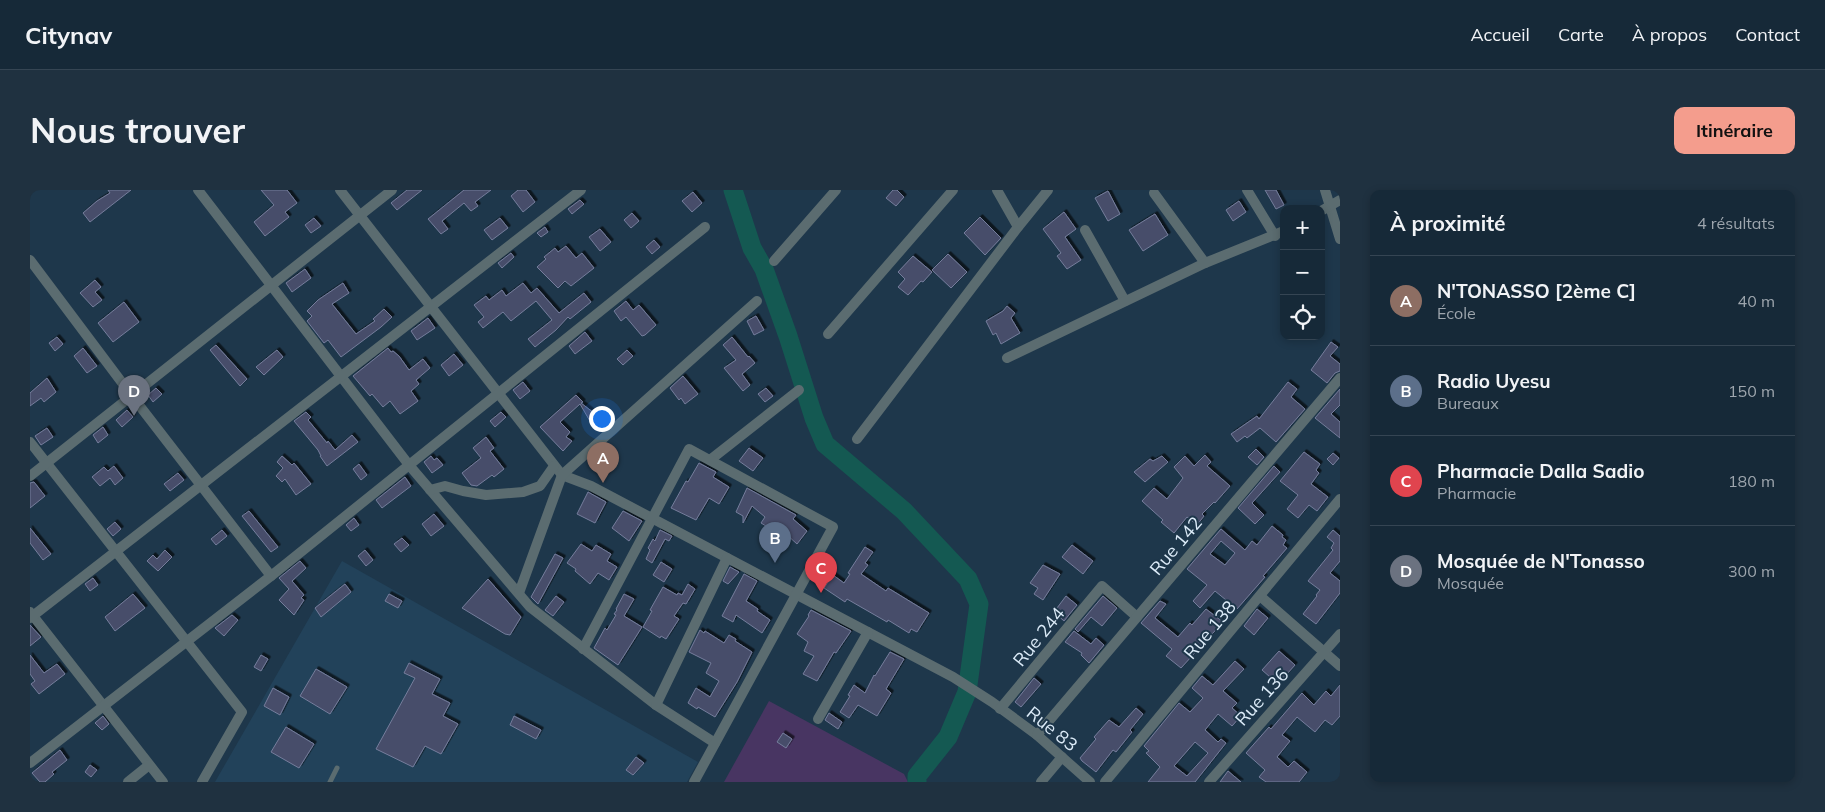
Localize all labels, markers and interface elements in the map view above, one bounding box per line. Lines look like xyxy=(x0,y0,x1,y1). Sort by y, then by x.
text: Citynav xyxy=(25,20,112,50)
text: Accueil xyxy=(1470,23,1530,46)
text: Carte xyxy=(1558,23,1604,46)
text: À propos xyxy=(1632,23,1707,46)
text: Contact xyxy=(1735,23,1800,46)
button: Itinéraire xyxy=(1674,107,1795,154)
text: Nous trouver xyxy=(30,108,245,152)
map controls xyxy=(1280,205,1325,340)
button: + xyxy=(1280,205,1325,250)
text: À proximité xyxy=(1390,210,1506,236)
text: 4 résultats xyxy=(1697,213,1775,233)
button: − xyxy=(1280,250,1325,295)
text: N'TONASSO [2ème C] xyxy=(1437,279,1636,303)
text: A xyxy=(1400,291,1412,311)
text: 40 m xyxy=(1738,291,1775,311)
button: locate xyxy=(1280,295,1325,340)
text: École xyxy=(1437,303,1476,323)
text: Radio Uyesu xyxy=(1437,369,1551,393)
pin: D xyxy=(118,375,150,416)
text: B xyxy=(1400,381,1412,401)
text: 150 m xyxy=(1728,381,1775,401)
text: Bureaux xyxy=(1437,393,1499,413)
your location xyxy=(589,406,615,432)
pin: A xyxy=(587,442,619,483)
text: Pharmacie Dalla Sadio xyxy=(1437,459,1645,483)
text: C xyxy=(1401,471,1411,491)
text: 180 m xyxy=(1728,471,1775,491)
text: Pharmacie xyxy=(1437,483,1516,503)
street label: Rue 142 xyxy=(1144,512,1207,580)
pin: B xyxy=(759,522,791,563)
text: Mosquée de N'Tonasso xyxy=(1437,549,1645,573)
pin: C xyxy=(805,552,837,593)
text: D xyxy=(1400,561,1412,581)
text: 300 m xyxy=(1728,561,1775,581)
text: Mosquée xyxy=(1437,573,1504,593)
street label: Rue 138 xyxy=(1178,596,1241,664)
street label: Rue 244 xyxy=(1008,602,1070,671)
street label: Rue 136 xyxy=(1230,663,1294,730)
street label: Rue 83 xyxy=(1022,701,1082,756)

